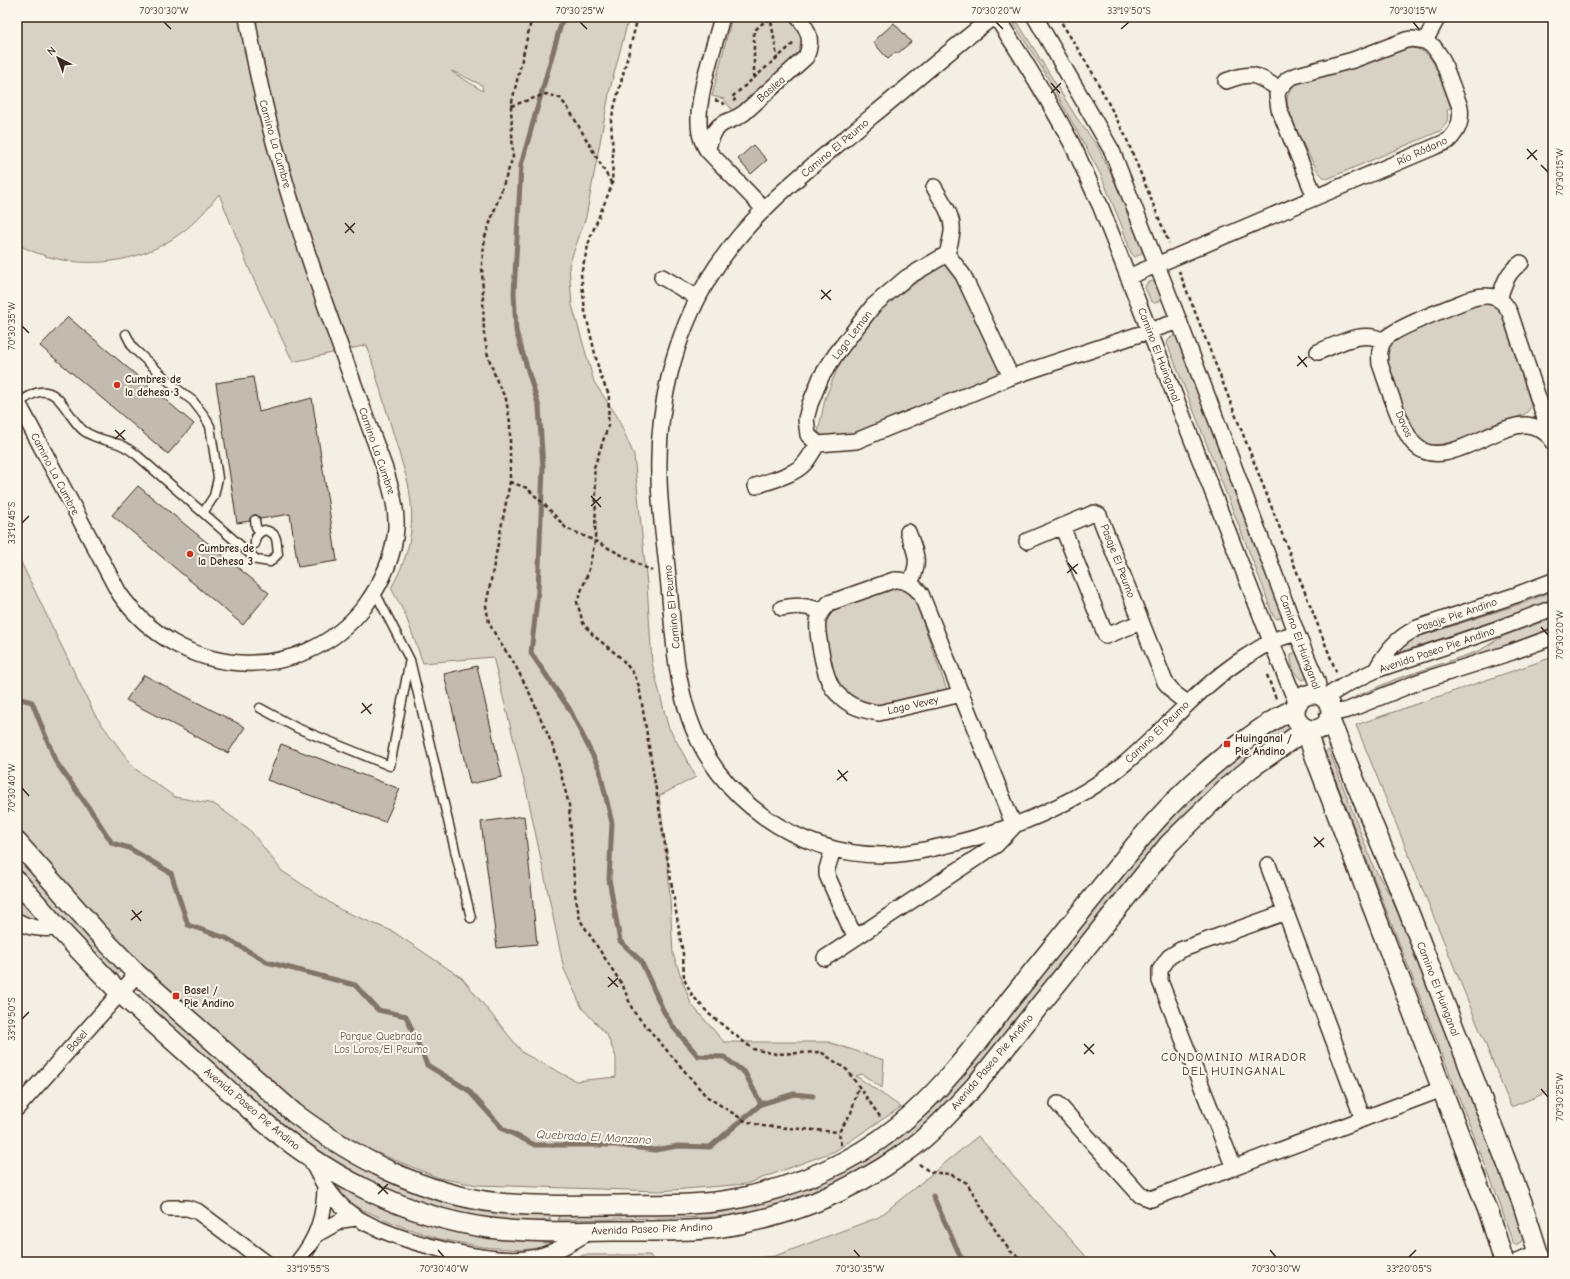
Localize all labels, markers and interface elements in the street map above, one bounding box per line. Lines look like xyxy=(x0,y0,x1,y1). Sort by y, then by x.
text: 70°30'30"W xyxy=(140,5,189,17)
text: 70°30'25"W xyxy=(556,5,605,17)
text: 70°30'20"W xyxy=(971,5,1021,17)
text: 33°19'50"S xyxy=(1107,5,1151,17)
text: 70°30'15"W xyxy=(1389,5,1437,17)
north arrow xyxy=(38,38,78,78)
text: N xyxy=(45,44,59,58)
street label: Basilea xyxy=(754,73,788,105)
street label: Camino La Cumbre xyxy=(256,98,294,190)
street label: Camino El Peumo xyxy=(799,116,872,180)
street label: Río Ródano xyxy=(1395,134,1449,168)
text: 70°30'15"W xyxy=(1554,148,1566,196)
text: 70°30'35"W xyxy=(6,302,18,350)
street label: Camino El Huinganal xyxy=(1135,306,1183,404)
street label: Lago Leman xyxy=(829,308,875,362)
place label: Cumbres de la dehesa 3 xyxy=(125,373,182,399)
marker: Cumbres de la dehesa 3 xyxy=(112,380,122,390)
street label: Camino La Cumbre xyxy=(356,406,398,497)
street label: Davos xyxy=(1393,409,1416,439)
street label: Camino La Cumbre xyxy=(28,431,82,518)
text: 33°19'45"S xyxy=(6,501,18,544)
street label: Pasaje El Peumo xyxy=(1098,522,1138,600)
place label: Cumbres de la Dehesa 3 xyxy=(198,542,255,568)
marker: Cumbres de la Dehesa 3 xyxy=(185,549,195,559)
street label: Camino El Peumo xyxy=(661,564,683,649)
street label: Camino El Huinganal xyxy=(1277,593,1323,691)
street label: Pasaje Pie Andino xyxy=(1415,595,1499,635)
text: 70°30'20"W xyxy=(1554,610,1566,660)
street label: Avenida Paseo Pie Andino xyxy=(1377,624,1497,676)
street label: Lago Vevey xyxy=(886,693,940,717)
street label: Camino El Peumo xyxy=(1122,698,1192,766)
place label: Huinganal / Pie Andino xyxy=(1235,732,1292,758)
marker: Huinganal / Pie Andino xyxy=(1222,739,1232,749)
text: 70°30'40"W xyxy=(6,763,18,812)
street label: Camino El Huinganal xyxy=(1414,940,1462,1038)
place label: Basel / Pie Andino xyxy=(184,984,235,1010)
marker: Basel / Pie Andino xyxy=(171,991,181,1001)
text: 33°19'50"S xyxy=(6,997,18,1041)
street label: Avenida Paseo Pie Andino xyxy=(948,1011,1036,1113)
street label: Basel xyxy=(64,1027,90,1055)
park label: Parque Quebrada Los Loros/El Peumo xyxy=(334,1030,428,1056)
district label: CONDOMINIO MIRADOR DEL HUINGANAL xyxy=(1161,1050,1307,1078)
street label: Avenida Paseo Pie Andino xyxy=(201,1065,303,1153)
text: 70°30'25"W xyxy=(1554,1072,1566,1121)
water label: Quebrada El Manzano xyxy=(536,1127,652,1147)
street label: Avenida Paseo Pie Andino xyxy=(591,1220,713,1238)
text: 33°19'55"S xyxy=(287,1263,330,1275)
text: 70°30'40"W xyxy=(420,1263,469,1275)
text: 70°30'35"W xyxy=(836,1263,884,1275)
text: 70°30'30"W xyxy=(1252,1263,1301,1275)
text: 33°20'05"S xyxy=(1386,1263,1432,1275)

